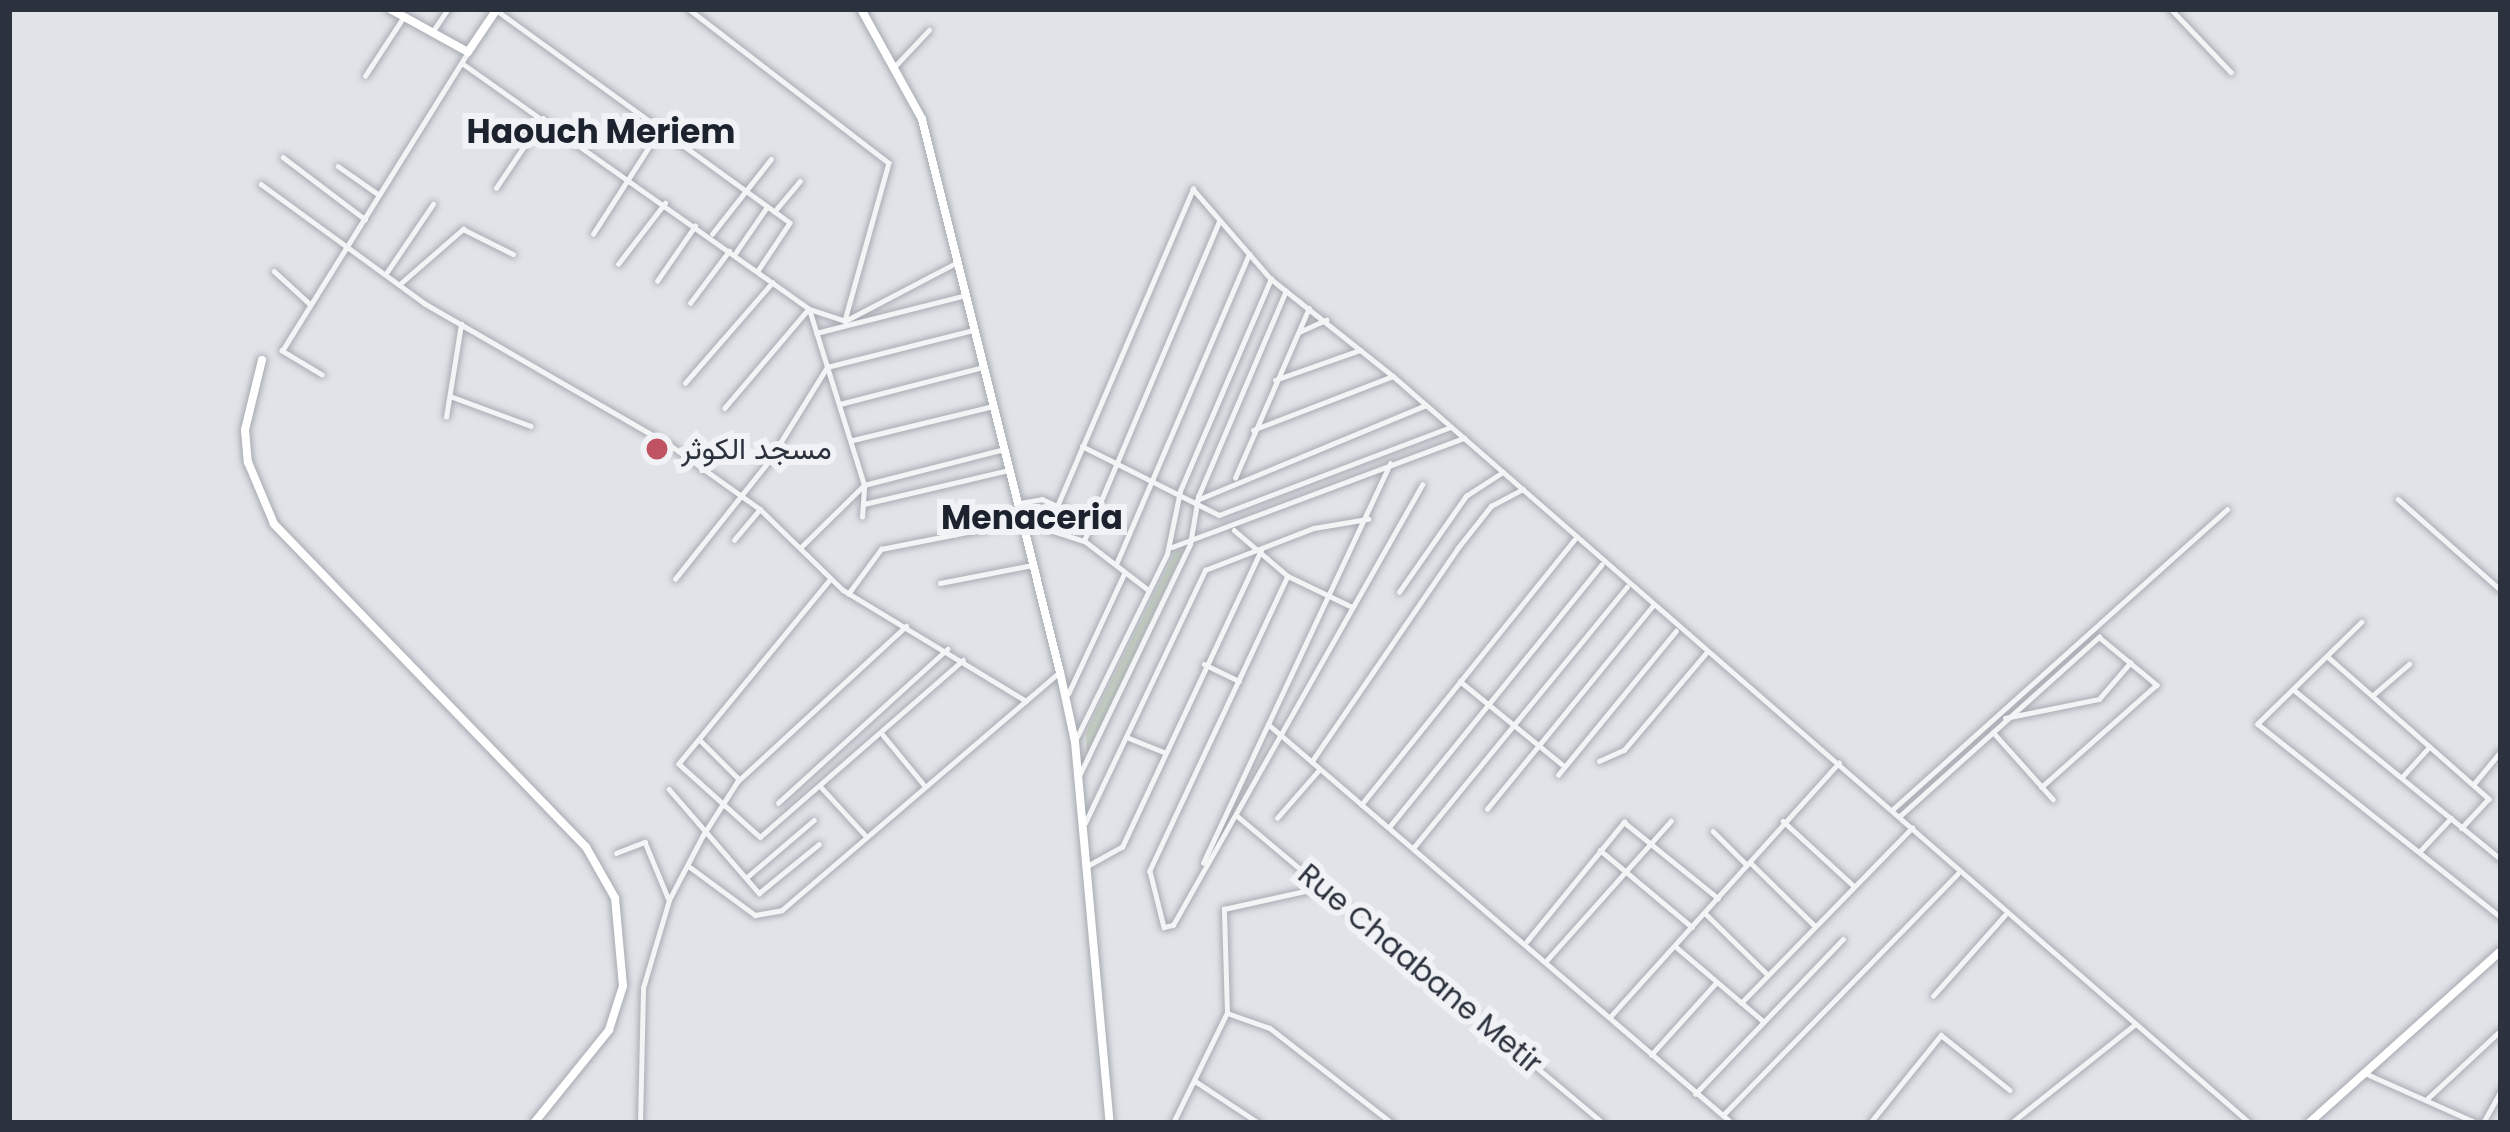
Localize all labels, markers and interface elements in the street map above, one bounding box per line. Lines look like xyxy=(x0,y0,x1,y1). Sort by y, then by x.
district label: Haouch Meriem xyxy=(467,112,735,152)
place label: مسجد الكوثر xyxy=(681,431,832,467)
marker: مسجد الكوثر xyxy=(644,436,670,462)
district label: Menaceria xyxy=(941,498,1123,538)
street label: Rue Chaabane Metir xyxy=(1291,856,1549,1082)

